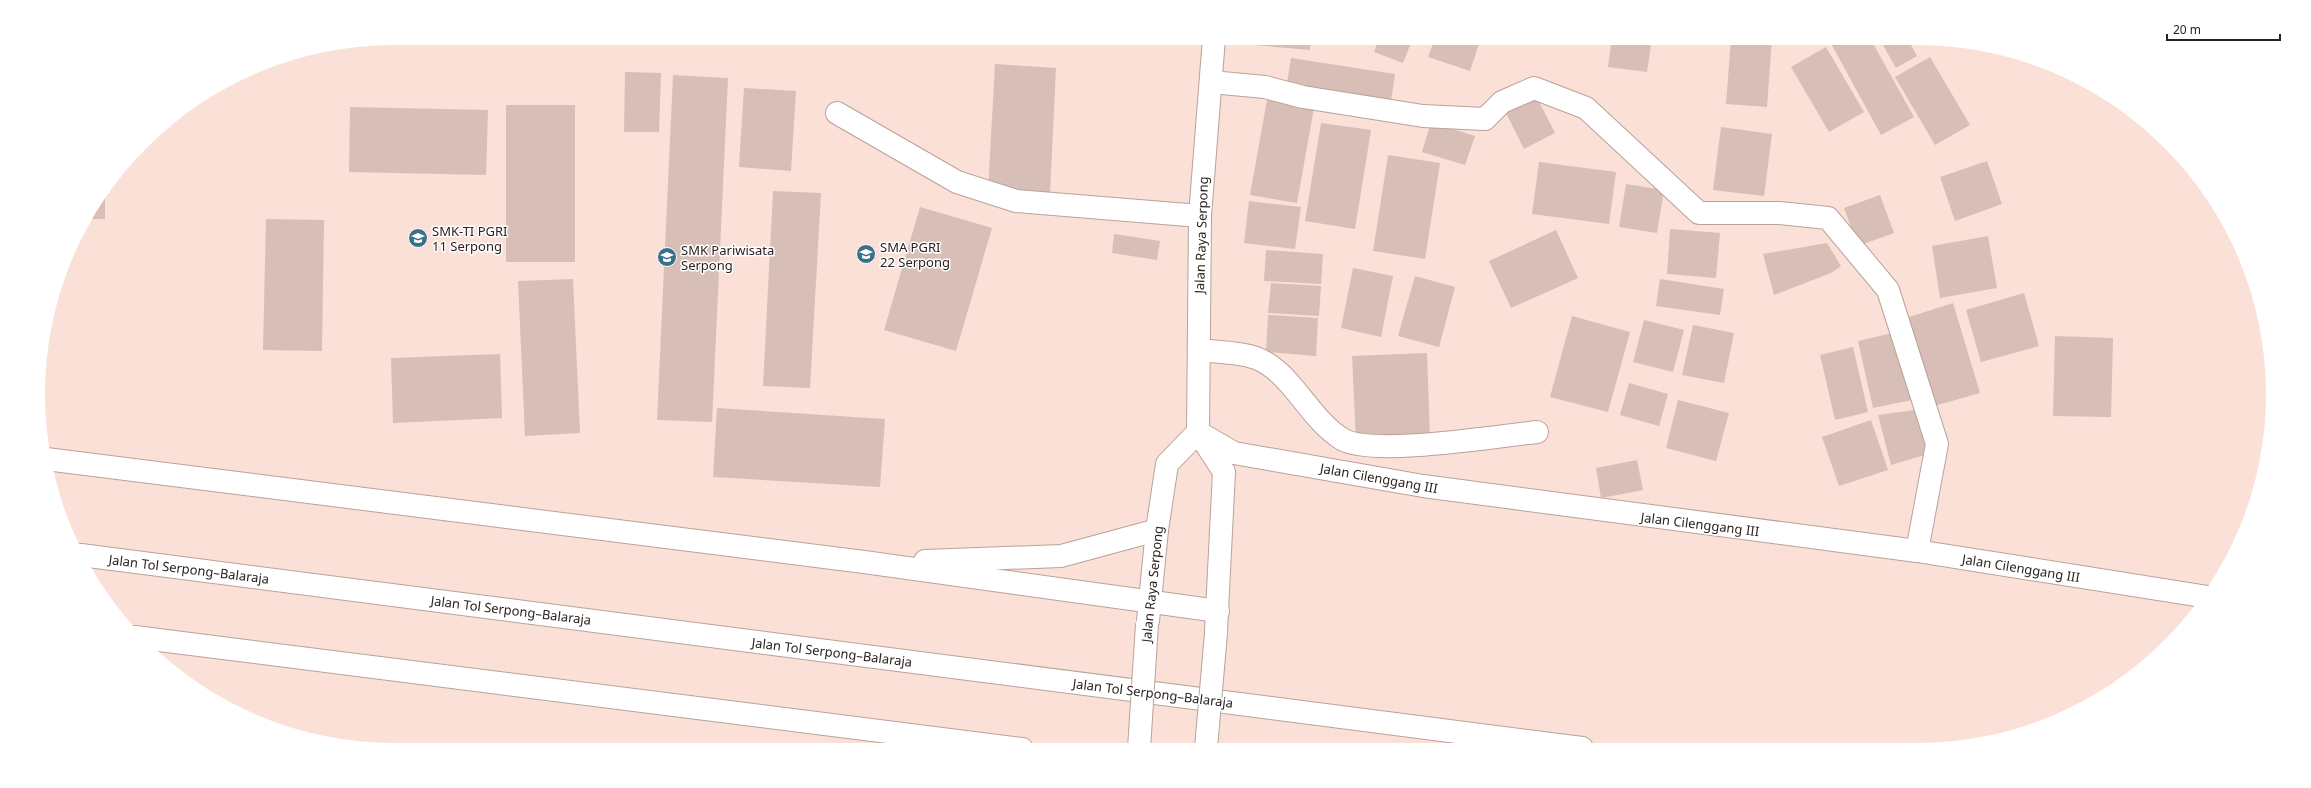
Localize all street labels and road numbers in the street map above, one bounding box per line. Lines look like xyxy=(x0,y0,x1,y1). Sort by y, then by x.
street label: Jalan Raya Serpong xyxy=(1190,176,1212,296)
street label: Jalan Cilenggang III xyxy=(1317,458,1439,497)
street label: Jalan Cilenggang III xyxy=(1638,508,1760,540)
street label: Jalan Raya Serpong xyxy=(1137,525,1167,645)
street label: Jalan Cilenggang III xyxy=(1959,549,2081,586)
street label: Jalan Tol Serpong–Balaraja xyxy=(106,550,270,588)
street label: Jalan Tol Serpong–Balaraja xyxy=(428,591,592,629)
street label: Jalan Tol Serpong–Balaraja xyxy=(749,633,913,671)
street label: Jalan Tol Serpong–Balaraja xyxy=(1070,674,1234,712)

